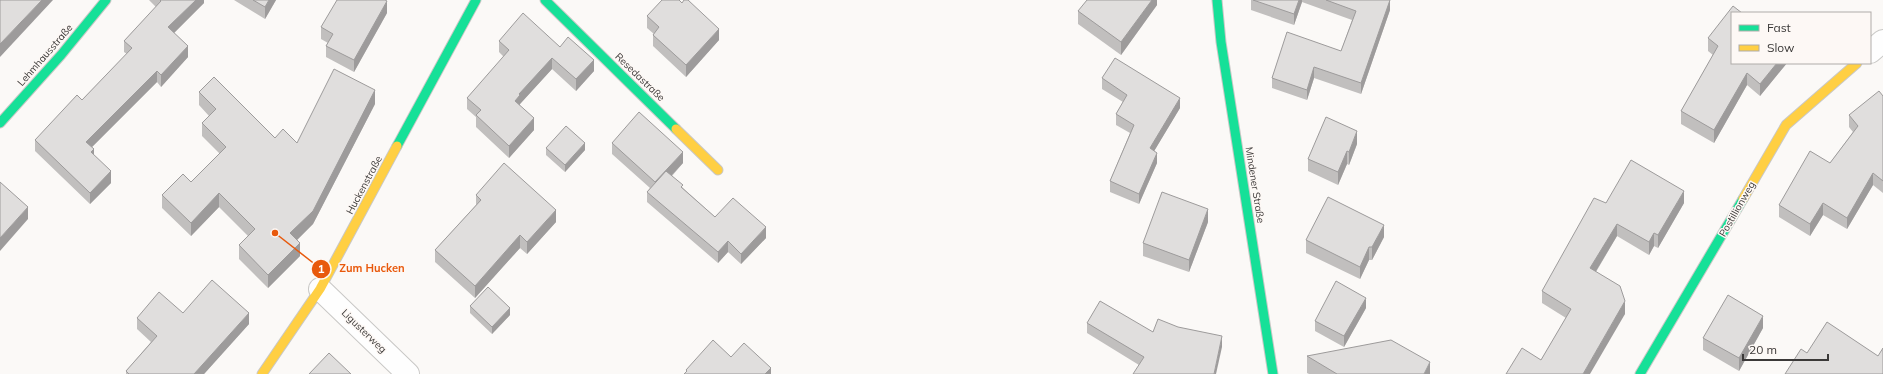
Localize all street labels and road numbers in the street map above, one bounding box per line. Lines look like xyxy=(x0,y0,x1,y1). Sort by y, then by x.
street label: Lehmhausstraße xyxy=(15,21,75,89)
street label: Resedastraße xyxy=(612,50,668,104)
street label: Mindener Straße xyxy=(1243,146,1267,224)
street label: Huckenstraße xyxy=(343,153,385,217)
street label: Postillionweg xyxy=(1716,179,1758,239)
street label: Ligusterweg xyxy=(339,306,389,356)

